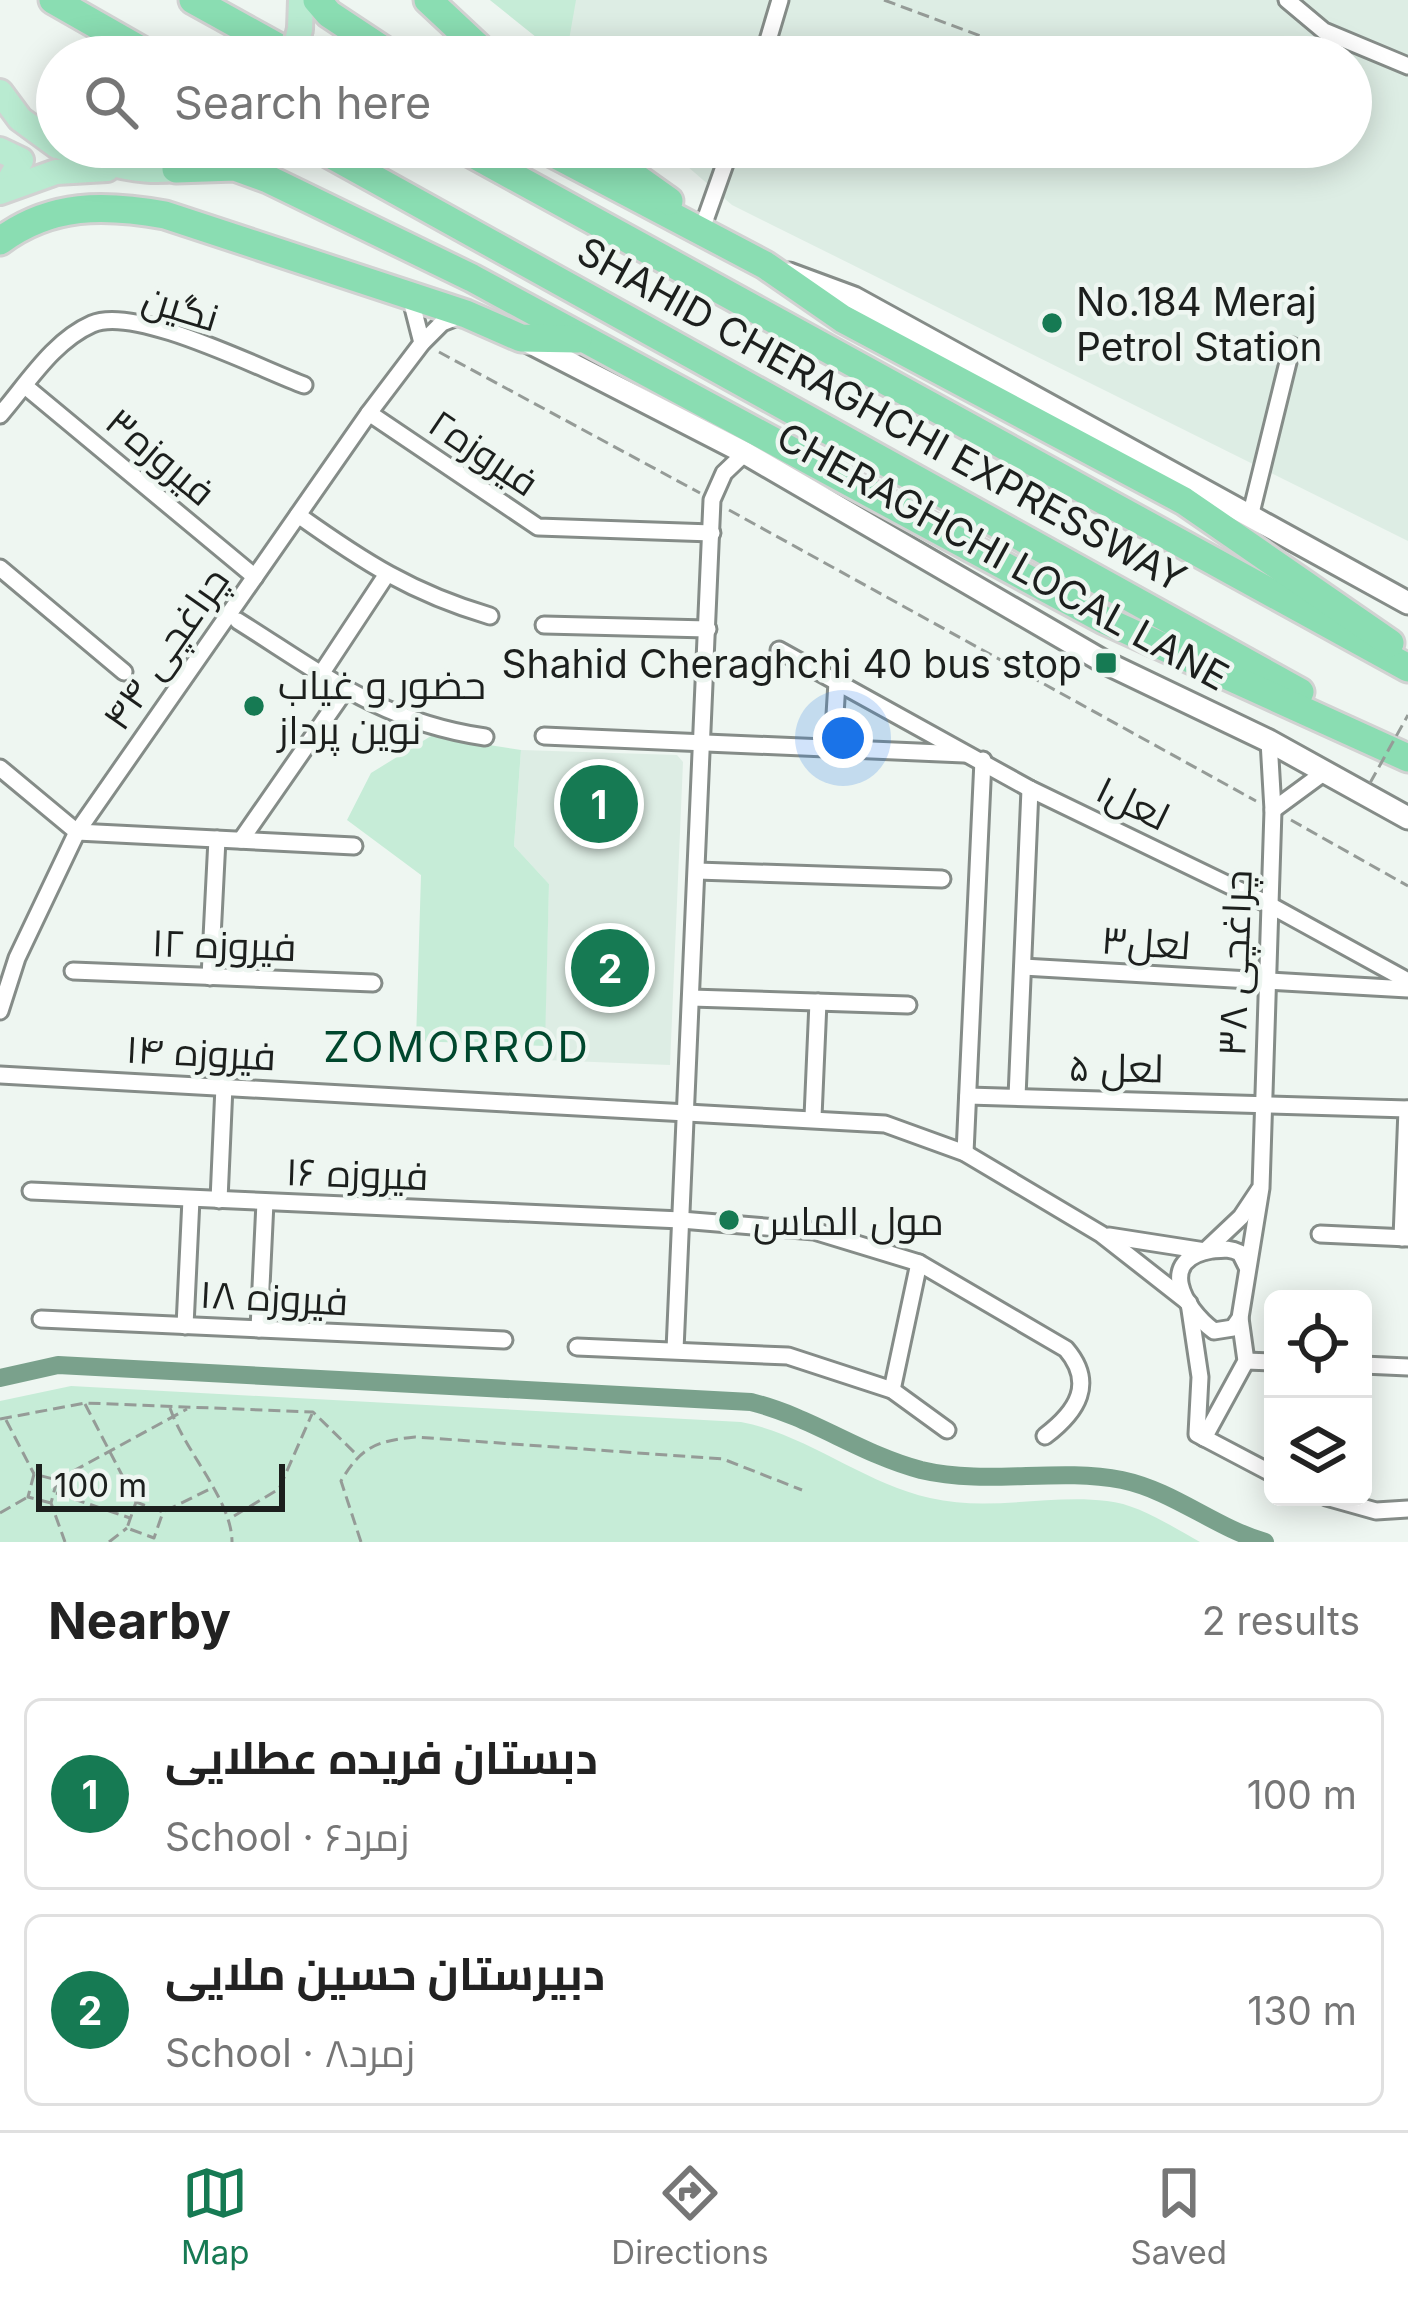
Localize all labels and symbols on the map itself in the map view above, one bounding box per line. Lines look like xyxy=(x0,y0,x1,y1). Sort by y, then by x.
street label: SHAHID CHERAGHCHI EXPRESSWAY xyxy=(570,227,1194,601)
street label: نگین xyxy=(137,273,225,342)
place label: No.184 Meraj Petrol Station xyxy=(1076,278,1323,370)
marker: No.184 Meraj Petrol Station xyxy=(1039,310,1065,336)
street label: فیروزه۳ xyxy=(97,397,225,515)
street label: فیروزه۲ xyxy=(420,398,548,506)
street label: CHERAGHCHI LOCAL LANE xyxy=(769,412,1237,700)
street label: چراغچی ۴۴ xyxy=(92,558,241,740)
place label: Shahid Cheraghchi 40 bus stop xyxy=(502,640,1082,687)
marker: Shahid Cheraghchi 40 bus stop xyxy=(1093,650,1119,676)
place label: حضور و غیاب نوین پرداز xyxy=(276,661,486,756)
marker: حضور و غیاب نوین پرداز xyxy=(241,693,267,719)
your location xyxy=(813,708,873,768)
pin: 1 xyxy=(560,759,638,849)
street label: لعل۱ xyxy=(1089,764,1177,840)
street label: چراغچی ۳۸ xyxy=(1207,869,1264,1057)
street label: لعل۳ xyxy=(1100,915,1192,970)
street label: فیروزه ۱۲ xyxy=(151,918,297,970)
pin: 2 xyxy=(571,923,649,1013)
district label: ZOMORROD xyxy=(323,1021,591,1072)
street label: فیروزه ۱۴ xyxy=(125,1025,277,1079)
street label: لعل ۵ xyxy=(1068,1043,1164,1092)
street label: فیروزه ۱۶ xyxy=(285,1147,429,1199)
place label: مول الماس xyxy=(753,1197,944,1245)
marker: مول الماس xyxy=(716,1207,742,1233)
street label: فیروزه ۱۸ xyxy=(199,1270,349,1324)
scale bar xyxy=(36,1458,285,1511)

